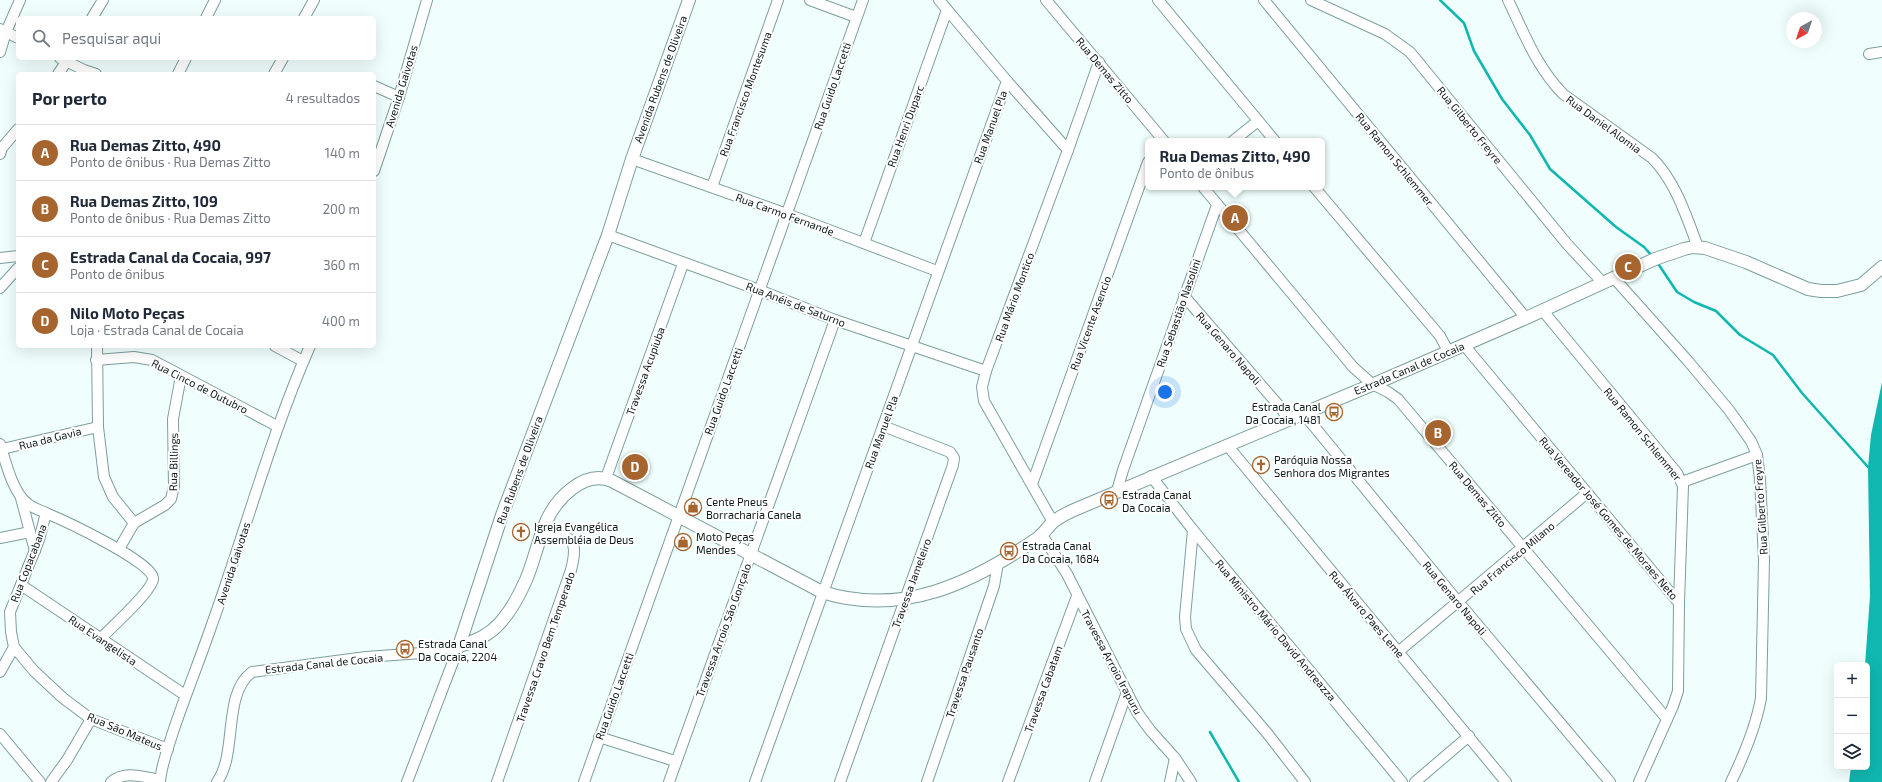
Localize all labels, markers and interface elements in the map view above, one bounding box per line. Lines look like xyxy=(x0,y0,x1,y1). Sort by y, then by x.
north arrow xyxy=(1786,12,1822,48)
street label: Avenida Rubens de Oliveira xyxy=(631,13,689,145)
search box xyxy=(16,16,376,60)
icon: search xyxy=(30,27,52,49)
text: Pesquisar aqui xyxy=(62,29,161,47)
street label: Rua Francisco Montesuma xyxy=(716,30,774,158)
street label: Rua Demas Zitto xyxy=(1074,34,1136,106)
street label: Rua Guido Laccetti xyxy=(811,41,853,131)
street label: Avenida Gaivotas xyxy=(382,43,420,129)
street label: Rua Henri Duparc xyxy=(884,83,926,169)
street label: Rua Gilberto Freyre xyxy=(1435,84,1505,166)
text: Por perto xyxy=(32,88,107,108)
street label: Rua Manuel Pla xyxy=(971,89,1009,165)
text: 4 resultados xyxy=(286,90,360,106)
street label: Rua Daniel Alomia xyxy=(1564,92,1644,156)
street label: Rua Ramon Schlemmer xyxy=(1353,110,1437,209)
text: Rua Demas Zitto, 490 xyxy=(70,136,221,154)
popup xyxy=(1145,138,1325,190)
text: A xyxy=(41,145,49,161)
text: 140 m xyxy=(325,145,360,161)
text: Rua Demas Zitto, 490 xyxy=(1160,147,1310,165)
text: Ponto de ônibus · Rua Demas Zitto xyxy=(70,154,271,170)
text: Ponto de ônibus xyxy=(1160,165,1254,181)
street label: Rua Carmo Fernande xyxy=(734,190,836,238)
text: Rua Demas Zitto, 109 xyxy=(70,192,218,210)
text: B xyxy=(41,201,49,217)
text: 200 m xyxy=(323,201,360,217)
pin: A xyxy=(1222,203,1248,233)
text: Ponto de ônibus · Rua Demas Zitto xyxy=(70,210,271,226)
text: Estrada Canal da Cocaia, 997 xyxy=(70,248,271,266)
street label: Rua Mário Montico xyxy=(992,251,1036,343)
pin: C xyxy=(1615,252,1641,282)
text: C xyxy=(41,257,49,273)
text: 360 m xyxy=(323,257,360,273)
street label: Rua Sebastião Nasolini xyxy=(1153,257,1203,369)
text: Ponto de ônibus xyxy=(70,266,165,282)
street label: Rua Vicente Asencio xyxy=(1067,274,1113,372)
street label: Rua Anéis de Saturno xyxy=(744,279,848,329)
text: Nilo Moto Peças xyxy=(70,304,185,322)
street label: Rua Genaro Napoli xyxy=(1194,309,1264,387)
text: D xyxy=(41,313,49,329)
text: 400 m xyxy=(322,313,360,329)
text: Loja · Estrada Canal de Cocaia xyxy=(70,322,244,338)
street label: Travessa Acupiuba xyxy=(623,325,667,417)
street label: Estrada Canal de Cocaia xyxy=(1352,339,1466,397)
street label: Rua Guido Laccetti xyxy=(701,346,745,436)
street label: Rua Cinco de Outubro xyxy=(150,356,250,416)
your location xyxy=(1155,382,1175,402)
street label: Rua Ramon Schlemmer xyxy=(1601,385,1685,484)
street label: Rua Manuel Pla xyxy=(862,394,900,470)
place label: Estrada Canal Da Cocaia, 1481 xyxy=(1245,400,1322,426)
bus stop icon: Estrada Canal Da Cocaia, 1481 xyxy=(1324,402,1344,422)
street label: Rua Rubens de Oliveira xyxy=(493,414,545,526)
pin: B xyxy=(1425,418,1451,448)
street label: Rua da Gavia xyxy=(17,424,83,452)
street label: Rua Billings xyxy=(166,432,180,491)
street label: Rua Vereador José Gomes de Moraes Neto xyxy=(1537,434,1681,602)
pin: D xyxy=(622,452,648,482)
place label: Paróquia Nossa Senhora dos Migrantes xyxy=(1274,453,1390,479)
church icon: Paróquia Nossa Senhora dos Migrantes xyxy=(1251,455,1271,475)
street label: Rua Demas Zitto xyxy=(1447,458,1509,530)
street label: Rua Gilberto Freyre xyxy=(1750,459,1770,555)
place label: Estrada Canal Da Cocaia xyxy=(1122,488,1192,514)
bus stop icon: Estrada Canal Da Cocaia xyxy=(1099,490,1119,510)
place label: Cente Pneus Borracharia Canela xyxy=(706,495,801,521)
shop icon: Cente Pneus Borracharia Canela xyxy=(683,497,703,517)
street label: Rua Francisco Milano xyxy=(1467,519,1557,597)
street label: Avenida Gaivotas xyxy=(214,520,253,606)
place label: Igreja Evangélica Assembléia de Deus xyxy=(534,520,634,546)
street label: Rua Copacabana xyxy=(7,522,49,604)
church icon: Igreja Evangélica Assembléia de Deus xyxy=(511,522,531,542)
place label: Moto Peças Mendes xyxy=(696,530,755,556)
shop icon: Moto Peças Mendes xyxy=(673,532,693,552)
street label: Travessa Jameleiro xyxy=(889,536,933,630)
place label: Estrada Canal Da Cocaia, 1684 xyxy=(1022,539,1100,565)
bus stop icon: Estrada Canal Da Cocaia, 1684 xyxy=(999,541,1019,561)
street label: Rua Ministro Mário David Andreazza xyxy=(1213,557,1339,703)
street label: Rua Genaro Napoli xyxy=(1420,559,1490,637)
street label: Travessa Arroio São Gonçalo xyxy=(693,561,754,699)
street label: Rua Álvaro Paes Leme xyxy=(1327,568,1407,660)
street label: Travessa Cravo Bem Temperado xyxy=(513,570,577,724)
street label: Travessa Arroio Irapuru xyxy=(1079,607,1145,717)
street label: Rua Evangelista xyxy=(66,612,140,668)
street label: Travessa Pausanto xyxy=(942,626,986,720)
place label: Estrada Canal Da Cocaia, 2204 xyxy=(418,637,497,663)
bus stop icon: Estrada Canal Da Cocaia, 2204 xyxy=(395,639,415,659)
street label: Travessa Cabatam xyxy=(1021,644,1065,734)
street label: Estrada Canal de Cocaia xyxy=(264,650,384,676)
street label: Rua Guido Laccetti xyxy=(592,651,636,741)
map controls xyxy=(1834,662,1870,770)
button: + xyxy=(1834,662,1870,698)
button: − xyxy=(1834,698,1870,734)
street label: Rua São Mateus xyxy=(86,709,165,753)
button: layers xyxy=(1834,734,1870,770)

